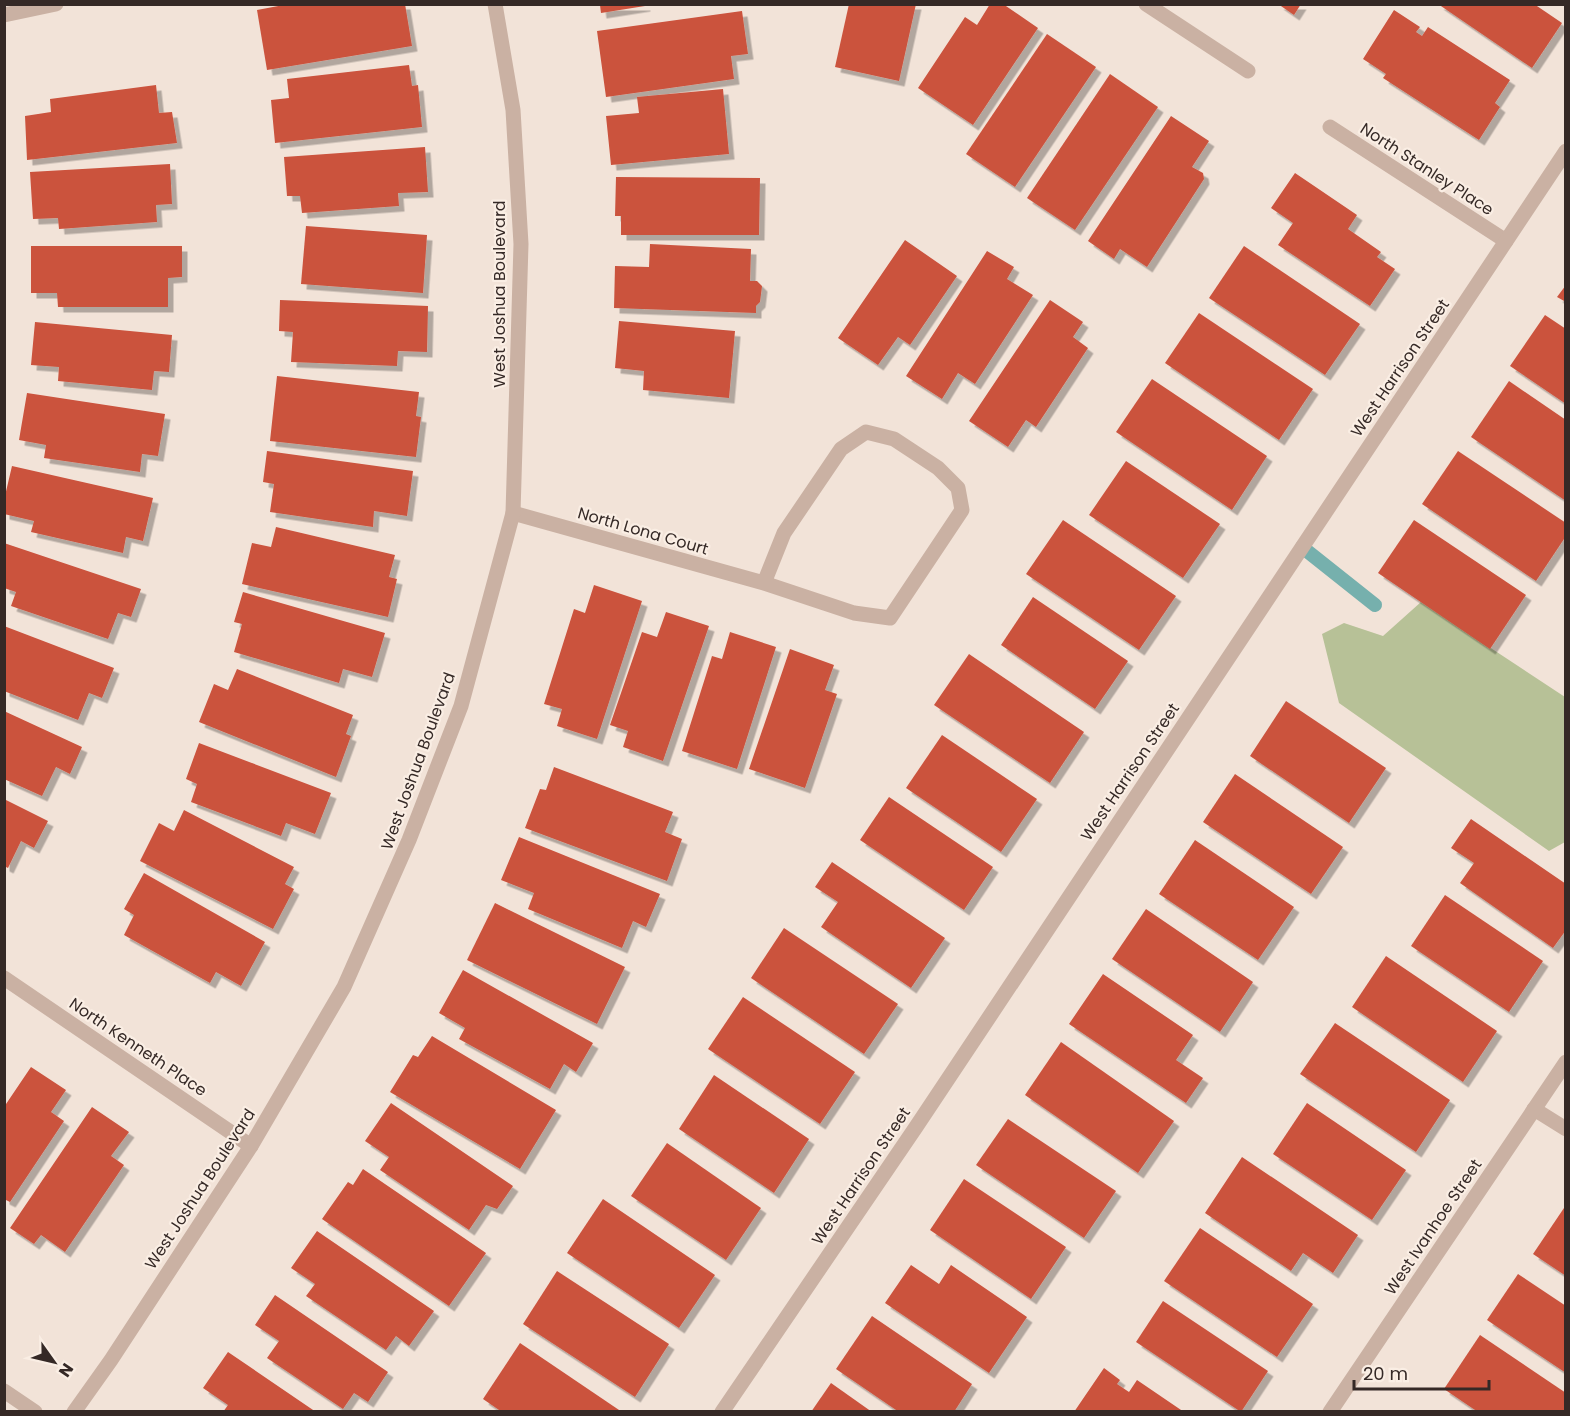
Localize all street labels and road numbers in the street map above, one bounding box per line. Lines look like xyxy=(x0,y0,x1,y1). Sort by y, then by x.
street label: North Stanley Place xyxy=(1356,117,1498,221)
street label: West Joshua Boulevard xyxy=(488,200,511,388)
street label: West Harrison Street xyxy=(1345,294,1455,441)
street label: North Lona Court xyxy=(575,501,711,561)
street label: West Joshua Boulevard xyxy=(375,669,461,853)
street label: West Harrison Street xyxy=(1075,698,1185,845)
street label: North Kenneth Place xyxy=(65,992,212,1102)
street label: West Harrison Street xyxy=(806,1102,916,1249)
street label: West Joshua Boulevard xyxy=(139,1104,261,1274)
street label: West Ivanhoe Street xyxy=(1379,1154,1487,1300)

